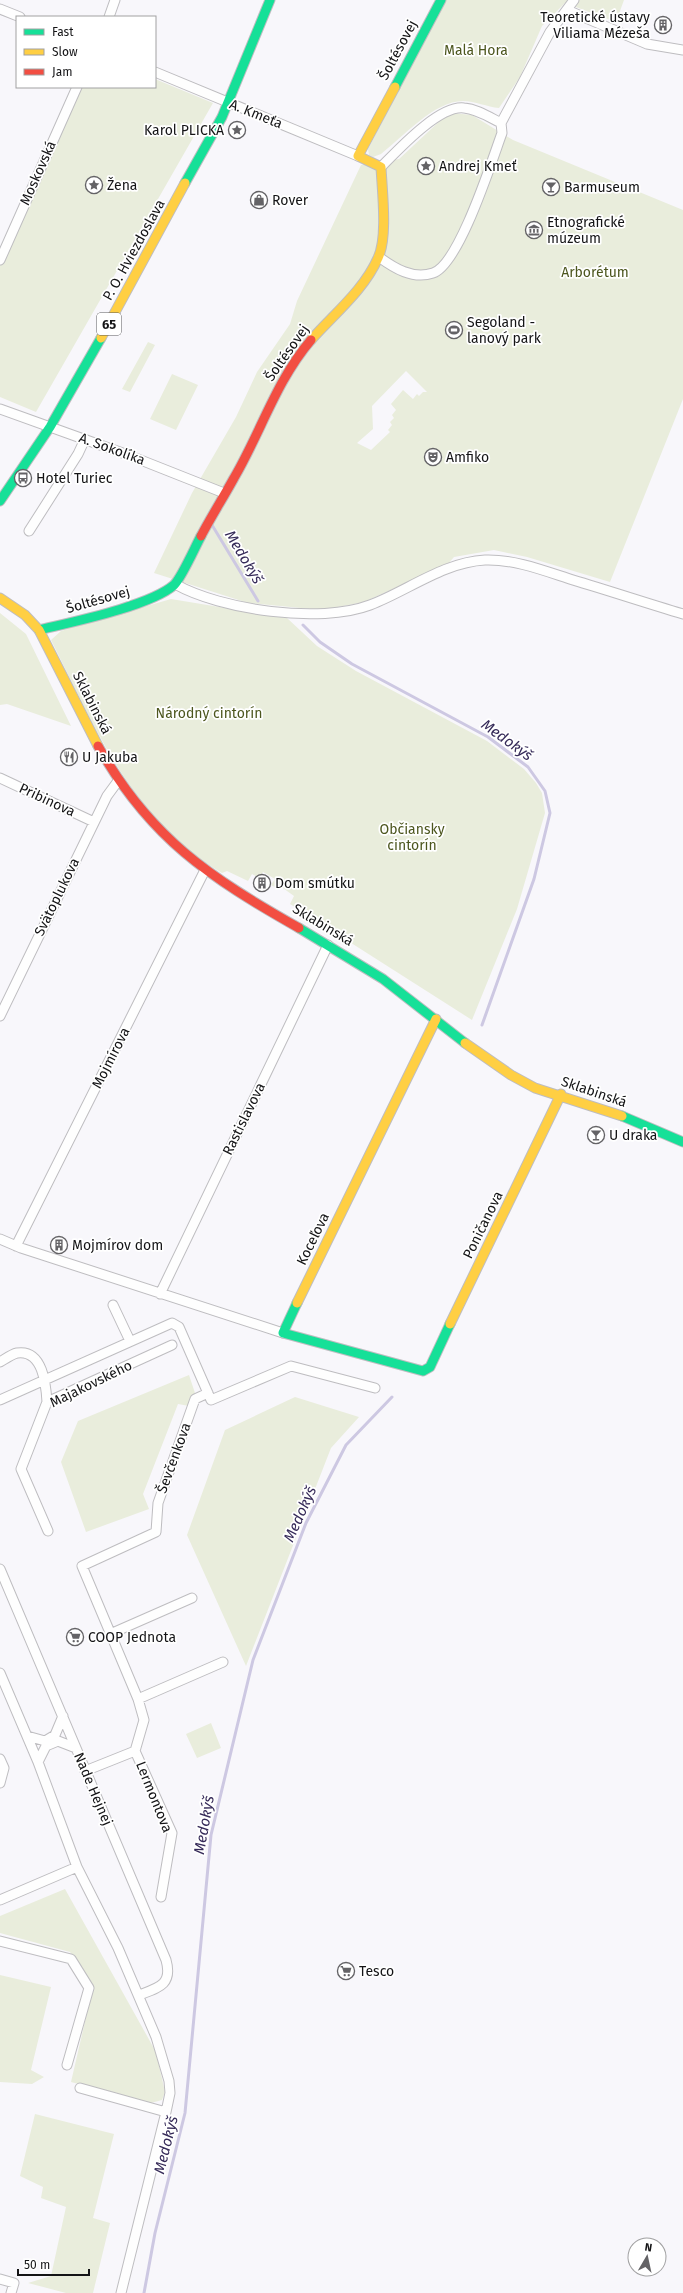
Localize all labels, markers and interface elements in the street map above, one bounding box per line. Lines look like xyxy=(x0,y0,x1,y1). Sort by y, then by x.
place label: Teoretické ústavy Viliama Mézeša xyxy=(540,9,650,42)
building icon: Teoretické ústavy Viliama Mézeša xyxy=(653,15,673,35)
legend xyxy=(16,16,156,88)
street label: Šoltésovej xyxy=(374,17,421,83)
text: Fast xyxy=(52,25,74,39)
park label: Malá Hora xyxy=(444,42,508,59)
text: Slow xyxy=(52,45,78,59)
text: Jam xyxy=(52,65,72,79)
street label: A. Kmeťa xyxy=(227,96,285,132)
place icon: Karol PLICKA xyxy=(227,120,247,140)
place label: Karol PLICKA xyxy=(144,122,224,139)
street label: Moskovská xyxy=(16,138,60,208)
place icon: Andrej Kmeť xyxy=(416,156,436,176)
place label: Andrej Kmeť xyxy=(439,158,518,175)
place icon: Žena xyxy=(84,175,104,195)
place label: Žena xyxy=(107,176,137,194)
bar icon: Barmuseum xyxy=(541,177,561,197)
place label: Barmuseum xyxy=(564,179,640,196)
shop icon: Rover xyxy=(249,190,269,210)
place label: Rover xyxy=(272,192,309,209)
street label: P. O. Hviezdoslava xyxy=(99,197,169,303)
place label: Etnografické múzeum xyxy=(547,214,625,247)
museum icon: Etnografické múzeum xyxy=(524,220,544,240)
park label: Arborétum xyxy=(561,264,629,281)
road number: 65 xyxy=(97,313,121,335)
place label: Segoland - lanový park xyxy=(467,314,542,347)
sports icon: Segoland - lanový park xyxy=(444,320,464,340)
street label: Šoltésovej xyxy=(260,321,313,385)
street label: A. Sokolíka xyxy=(77,429,147,469)
theatre icon: Amfiko xyxy=(423,447,443,467)
place label: Amfiko xyxy=(446,449,489,466)
bus stop icon: Hotel Turiec xyxy=(13,468,33,488)
place label: Hotel Turiec xyxy=(36,470,113,487)
water label: Medokýš xyxy=(221,527,267,587)
street label: Šoltésovej xyxy=(64,582,132,617)
street label: Sklabinská xyxy=(69,669,115,737)
park label: Národný cintorín xyxy=(156,705,262,722)
water label: Medokýš xyxy=(478,715,536,765)
restaurant icon: U Jakuba xyxy=(59,747,79,767)
place label: U Jakuba xyxy=(82,749,138,766)
street label: Pribinova xyxy=(16,780,78,820)
park label: Občiansky cintorín xyxy=(379,821,445,854)
street label: Svätoplukova xyxy=(31,855,83,939)
building icon: Dom smútku xyxy=(252,873,272,893)
place label: Dom smútku xyxy=(275,875,355,892)
street label: Sklabinská xyxy=(289,900,357,950)
street label: Mojmírova xyxy=(88,1025,134,1091)
street label: Sklabinská xyxy=(559,1073,629,1111)
street label: Rastislavova xyxy=(219,1080,269,1158)
bar icon: U draka xyxy=(586,1125,606,1145)
place label: U draka xyxy=(609,1127,657,1144)
street label: Poničanova xyxy=(459,1189,507,1261)
street label: Koceľova xyxy=(293,1210,333,1268)
building icon: Mojmírov dom xyxy=(49,1235,69,1255)
place label: Mojmírov dom xyxy=(72,1237,163,1254)
street label: Majakovského xyxy=(47,1357,135,1411)
street label: Ševčenkova xyxy=(152,1420,195,1496)
water label: Medokýš xyxy=(280,1483,320,1545)
supermarket icon: COOP Jednota xyxy=(65,1627,85,1647)
place label: COOP Jednota xyxy=(88,1629,176,1646)
street label: Nade Hejnej xyxy=(70,1750,116,1828)
street label: Lermontova xyxy=(132,1759,176,1835)
water label: Medokýš xyxy=(190,1794,218,1856)
supermarket icon: Tesco xyxy=(336,1961,356,1981)
place label: Tesco xyxy=(359,1963,394,1980)
water label: Medokýš xyxy=(150,2114,182,2176)
north arrow xyxy=(627,2237,667,2277)
text: N xyxy=(644,2241,653,2255)
scale bar xyxy=(18,2251,89,2277)
text: 50 m xyxy=(24,2258,50,2272)

